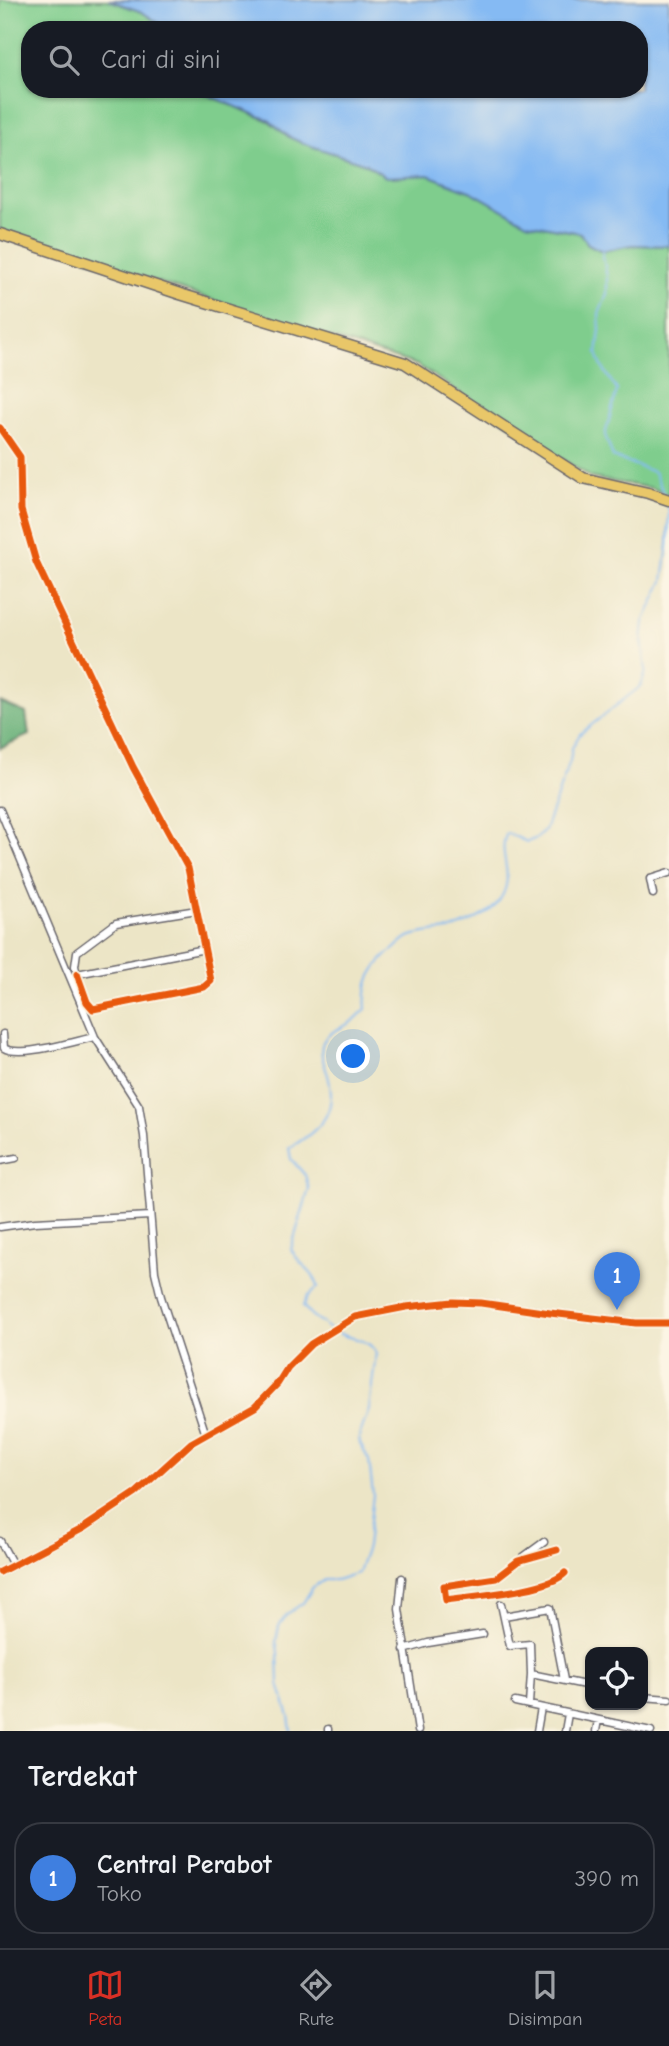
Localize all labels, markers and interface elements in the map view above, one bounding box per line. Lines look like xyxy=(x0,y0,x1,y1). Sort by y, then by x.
search box xyxy=(21,21,648,98)
icon: search xyxy=(45,41,83,79)
text: Cari di sini xyxy=(101,45,221,75)
your location xyxy=(336,1039,370,1073)
pin: 1 xyxy=(594,1252,640,1310)
map controls xyxy=(585,1647,648,1710)
button: locate xyxy=(585,1647,648,1710)
text: Terdekat xyxy=(28,1759,137,1794)
text: Central Perabot xyxy=(97,1850,272,1880)
text: 1 xyxy=(48,1865,58,1892)
text: 390 m xyxy=(574,1865,639,1892)
text: Toko xyxy=(97,1880,142,1907)
tab: Peta xyxy=(86,1966,124,2030)
tab: Rute xyxy=(297,1966,335,2030)
tab: Disimpan xyxy=(508,1966,583,2030)

